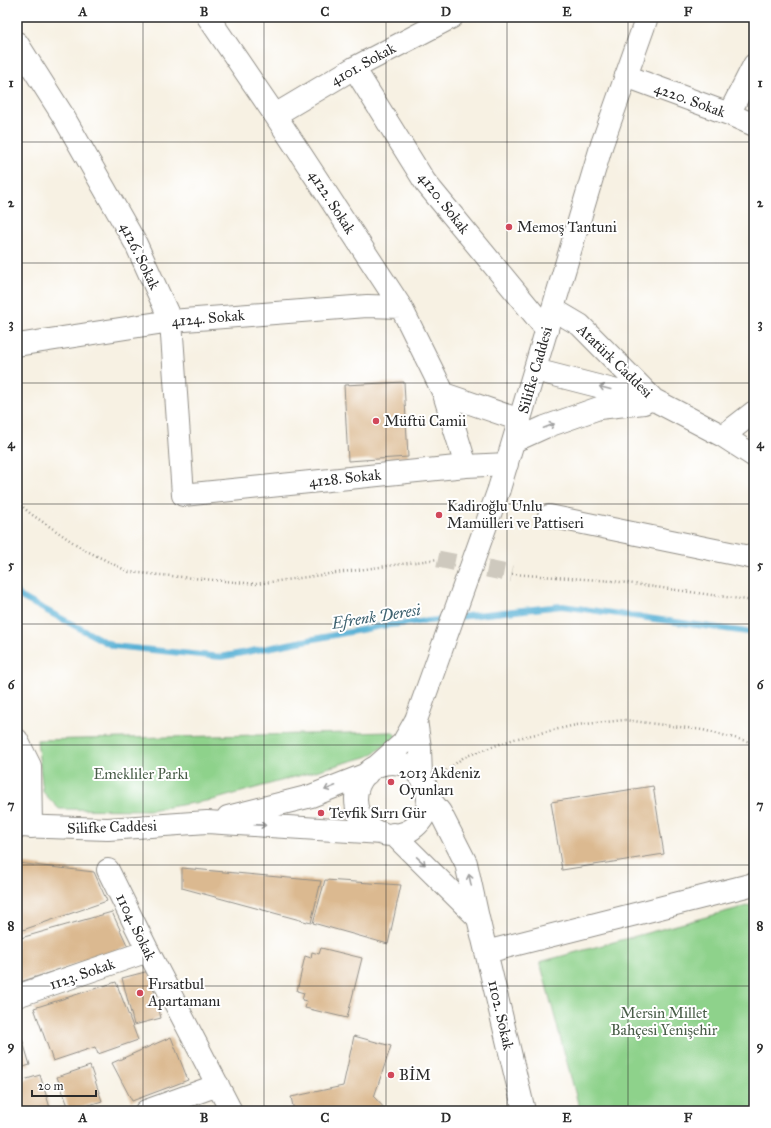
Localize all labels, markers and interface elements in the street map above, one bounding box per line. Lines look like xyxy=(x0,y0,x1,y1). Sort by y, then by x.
text: A xyxy=(78,4,88,20)
text: B xyxy=(200,4,209,20)
text: C xyxy=(321,4,330,20)
text: D xyxy=(441,4,451,20)
text: E xyxy=(562,4,572,20)
text: F xyxy=(684,4,693,20)
street label: 4101. Sokak xyxy=(327,39,399,89)
text: 1 xyxy=(8,75,14,91)
text: 1 xyxy=(757,75,763,91)
street label: 4220. Sokak xyxy=(652,79,728,121)
street label: 4122. Sokak xyxy=(305,167,359,237)
street label: 4120. Sokak xyxy=(414,169,474,237)
text: 2 xyxy=(8,195,15,211)
text: 2 xyxy=(757,195,764,211)
place label: Memoş Tantuni xyxy=(517,218,617,236)
street label: 4126. Sokak xyxy=(116,220,164,292)
marker: Memoş Tantuni xyxy=(504,222,514,232)
street label: 4124. Sokak xyxy=(171,306,245,330)
text: 3 xyxy=(8,316,14,332)
text: 3 xyxy=(757,316,763,332)
street label: Atatürk Caddesi xyxy=(573,320,657,402)
street label: Silifke Caddesi xyxy=(514,324,556,416)
one-way arrow xyxy=(599,384,612,391)
place label: Müftü Camii xyxy=(384,412,466,430)
marker: Müftü Camii xyxy=(371,416,381,426)
one-way arrow xyxy=(543,421,555,429)
text: 4 xyxy=(7,436,15,452)
text: 4 xyxy=(756,436,764,452)
street label: 4128. Sokak xyxy=(308,465,382,491)
place label: Kadiroğlu Unlu Mamülleri ve Pattiseri xyxy=(447,497,584,532)
marker: Kadiroğlu Unlu Mamülleri ve Pattiseri xyxy=(434,510,444,520)
text: 5 xyxy=(8,557,15,573)
text: 5 xyxy=(757,557,764,573)
water label: Efrenk Deresi xyxy=(329,600,422,633)
text: 6 xyxy=(8,677,16,693)
text: 6 xyxy=(757,677,765,693)
place label: 2013 Akdeniz Oyunları xyxy=(399,764,480,799)
park label: Emekliler Parkı xyxy=(94,765,189,783)
marker: 2013 Akdeniz Oyunları xyxy=(386,777,396,787)
one-way arrow xyxy=(325,784,337,792)
text: 7 xyxy=(8,797,15,813)
text: 7 xyxy=(757,797,764,813)
place label: Tevfik Sırrı Gür xyxy=(329,804,427,822)
marker: Tevfik Sırrı Gür xyxy=(316,808,326,818)
street label: Silifke Caddesi xyxy=(67,816,157,838)
one-way arrow xyxy=(253,822,266,829)
one-way arrow xyxy=(416,856,426,866)
one-way arrow xyxy=(466,874,474,887)
street label: 1104. Sokak xyxy=(112,891,160,963)
text: 8 xyxy=(8,918,15,934)
text: 8 xyxy=(757,918,764,934)
street label: 1123. Sokak xyxy=(47,954,117,994)
place label: Fırsatbul Apartamanı xyxy=(147,975,220,1010)
street label: 1102. Sokak xyxy=(484,978,518,1052)
marker: Fırsatbul Apartamanı xyxy=(135,988,145,998)
park label: Mersin Millet Bahçesi Yenişehir xyxy=(611,1004,718,1039)
text: 9 xyxy=(8,1038,15,1054)
text: 9 xyxy=(757,1038,764,1054)
place label: BİM xyxy=(399,1066,431,1084)
marker: BİM xyxy=(386,1070,396,1080)
scale bar xyxy=(32,1072,96,1098)
text: 20 m xyxy=(38,1079,64,1093)
text: A xyxy=(78,1110,88,1126)
text: B xyxy=(200,1110,209,1126)
text: C xyxy=(321,1110,330,1126)
text: D xyxy=(441,1110,451,1126)
text: E xyxy=(562,1110,572,1126)
text: F xyxy=(684,1110,693,1126)

